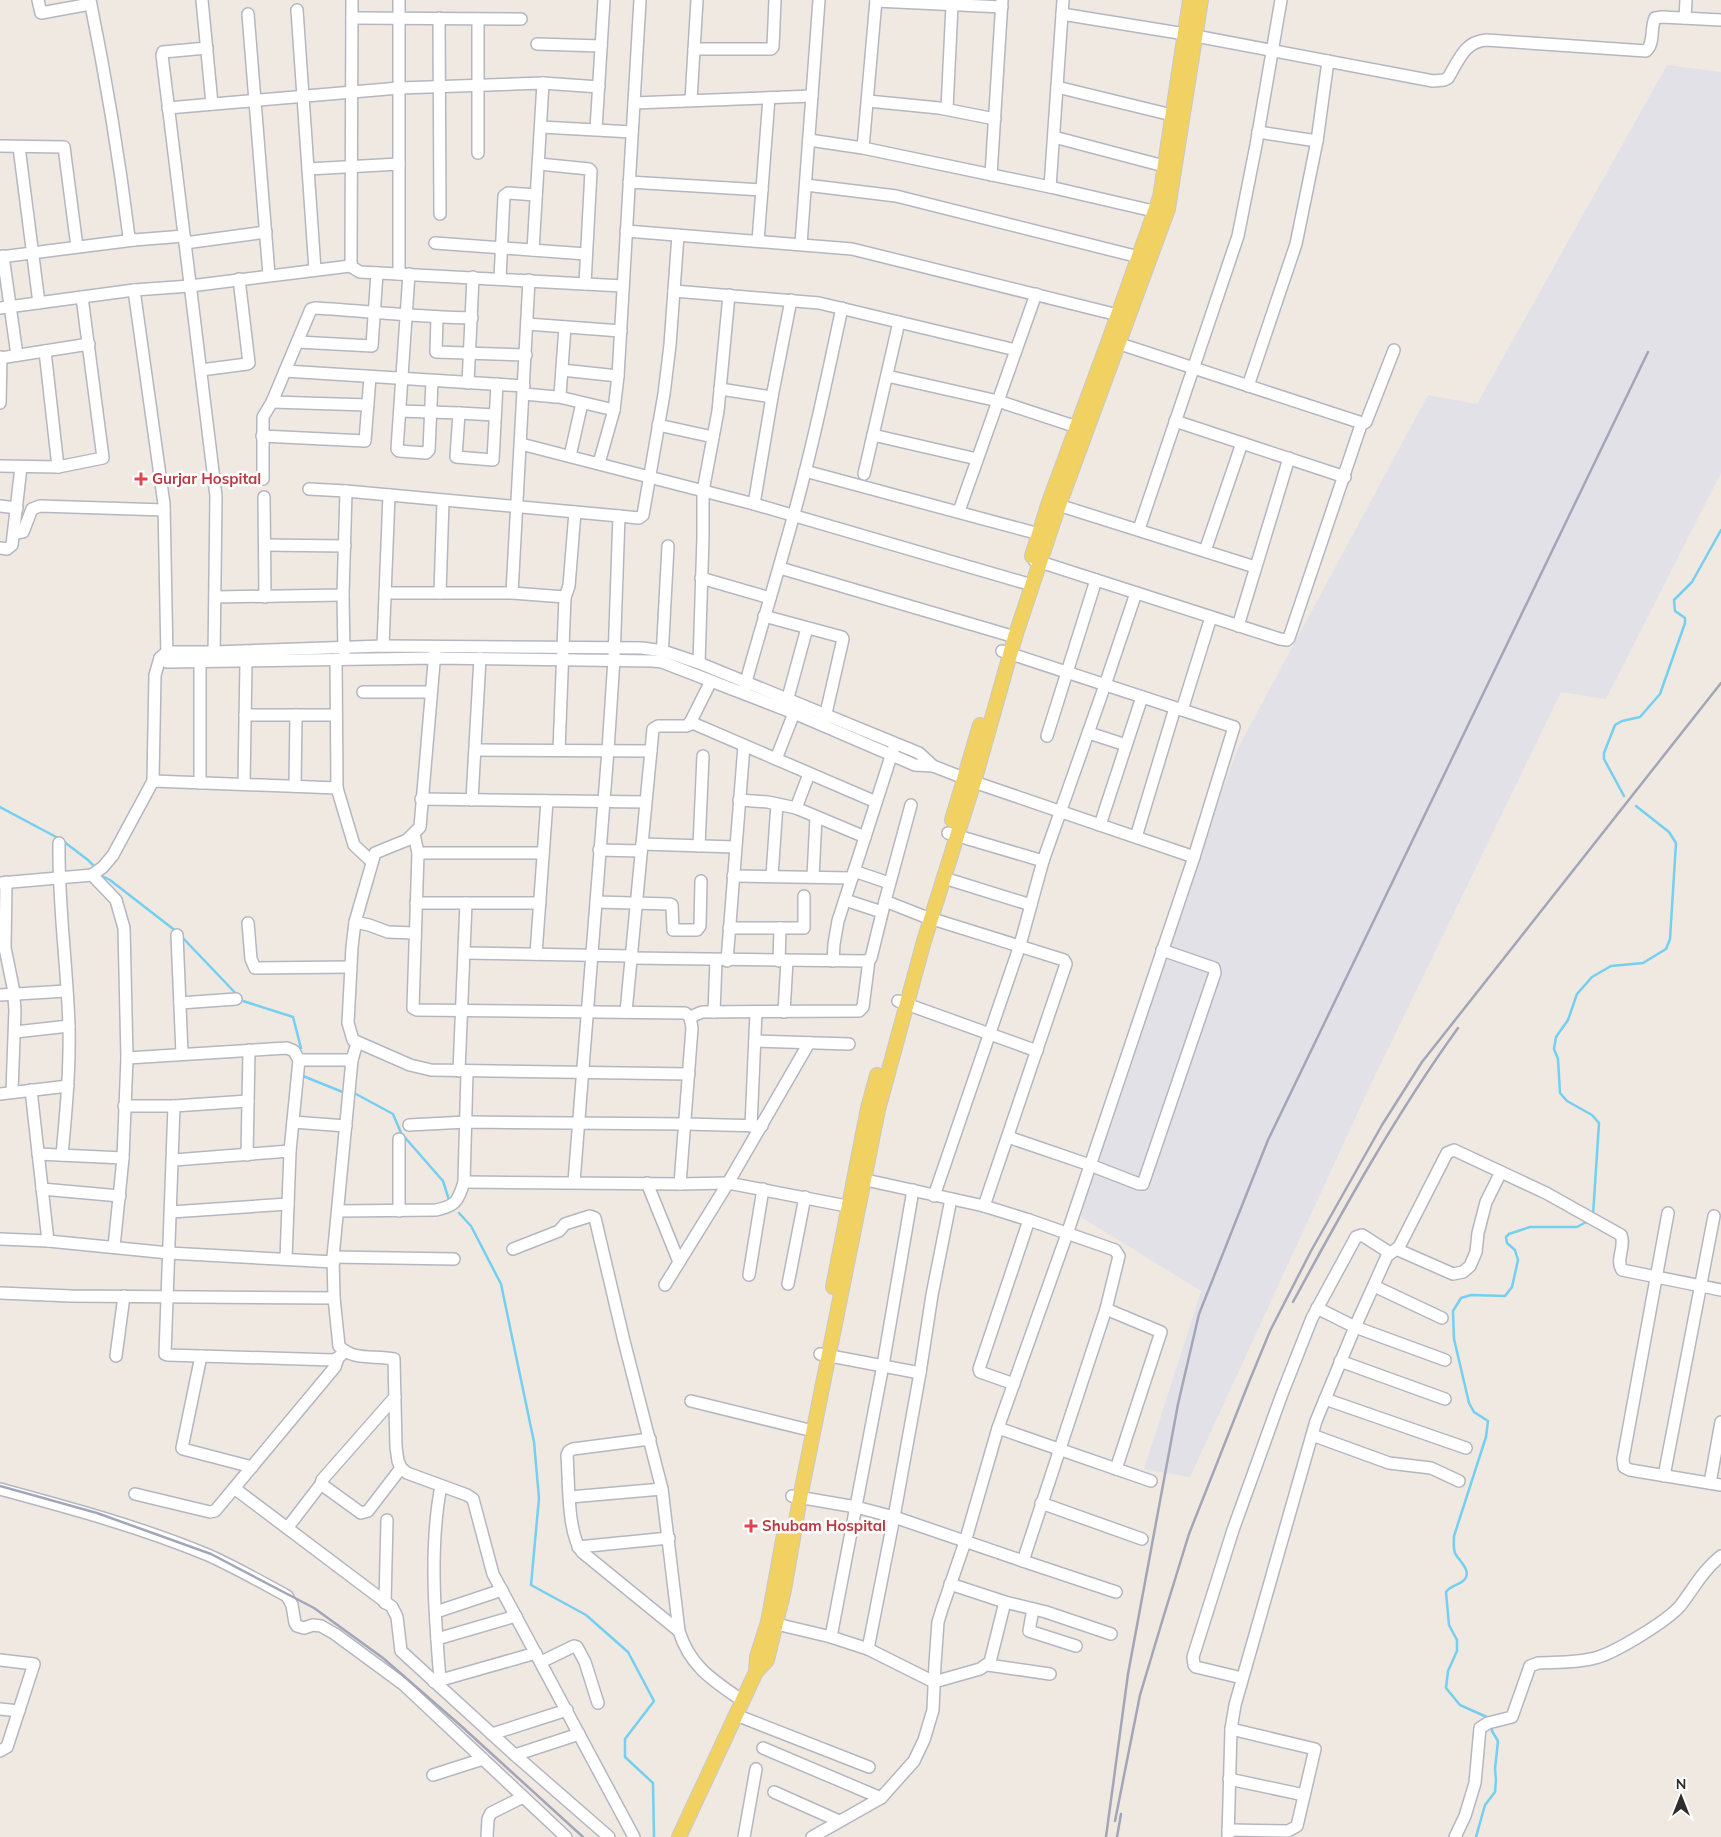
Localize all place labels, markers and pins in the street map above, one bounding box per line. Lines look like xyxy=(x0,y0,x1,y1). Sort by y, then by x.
place label: Gurjar Hospital xyxy=(152,469,261,488)
marker: Gurjar Hospital xyxy=(134,472,148,486)
place label: Shubam Hospital xyxy=(762,1516,886,1535)
marker: Shubam Hospital xyxy=(744,1519,758,1533)

